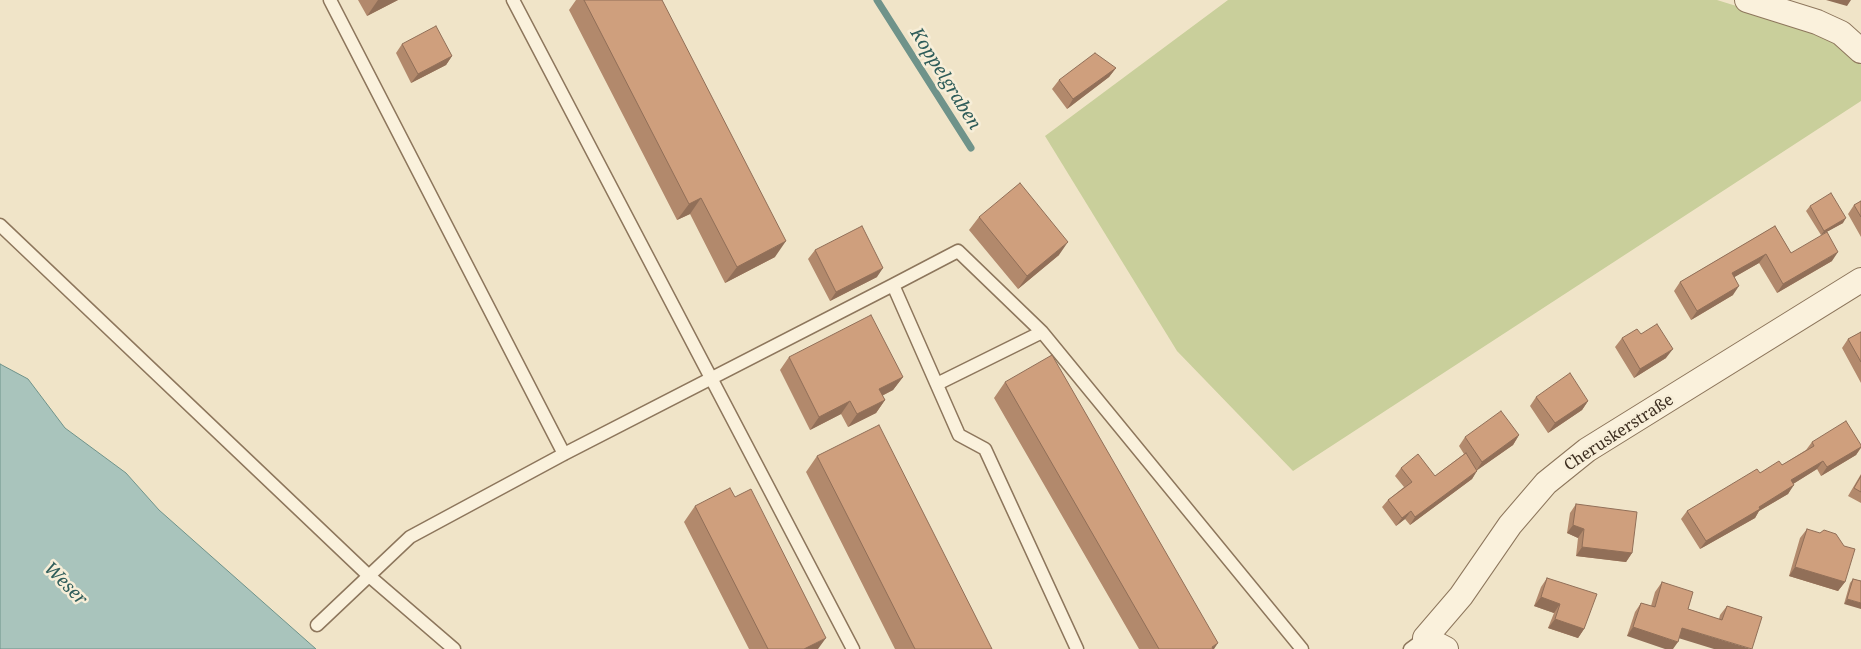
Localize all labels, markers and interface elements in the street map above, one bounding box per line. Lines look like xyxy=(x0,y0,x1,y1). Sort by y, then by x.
water label: Koppelgraben xyxy=(905,24,985,134)
street label: Cheruskerstraße xyxy=(1561,390,1677,476)
water label: Weser xyxy=(39,558,91,610)

